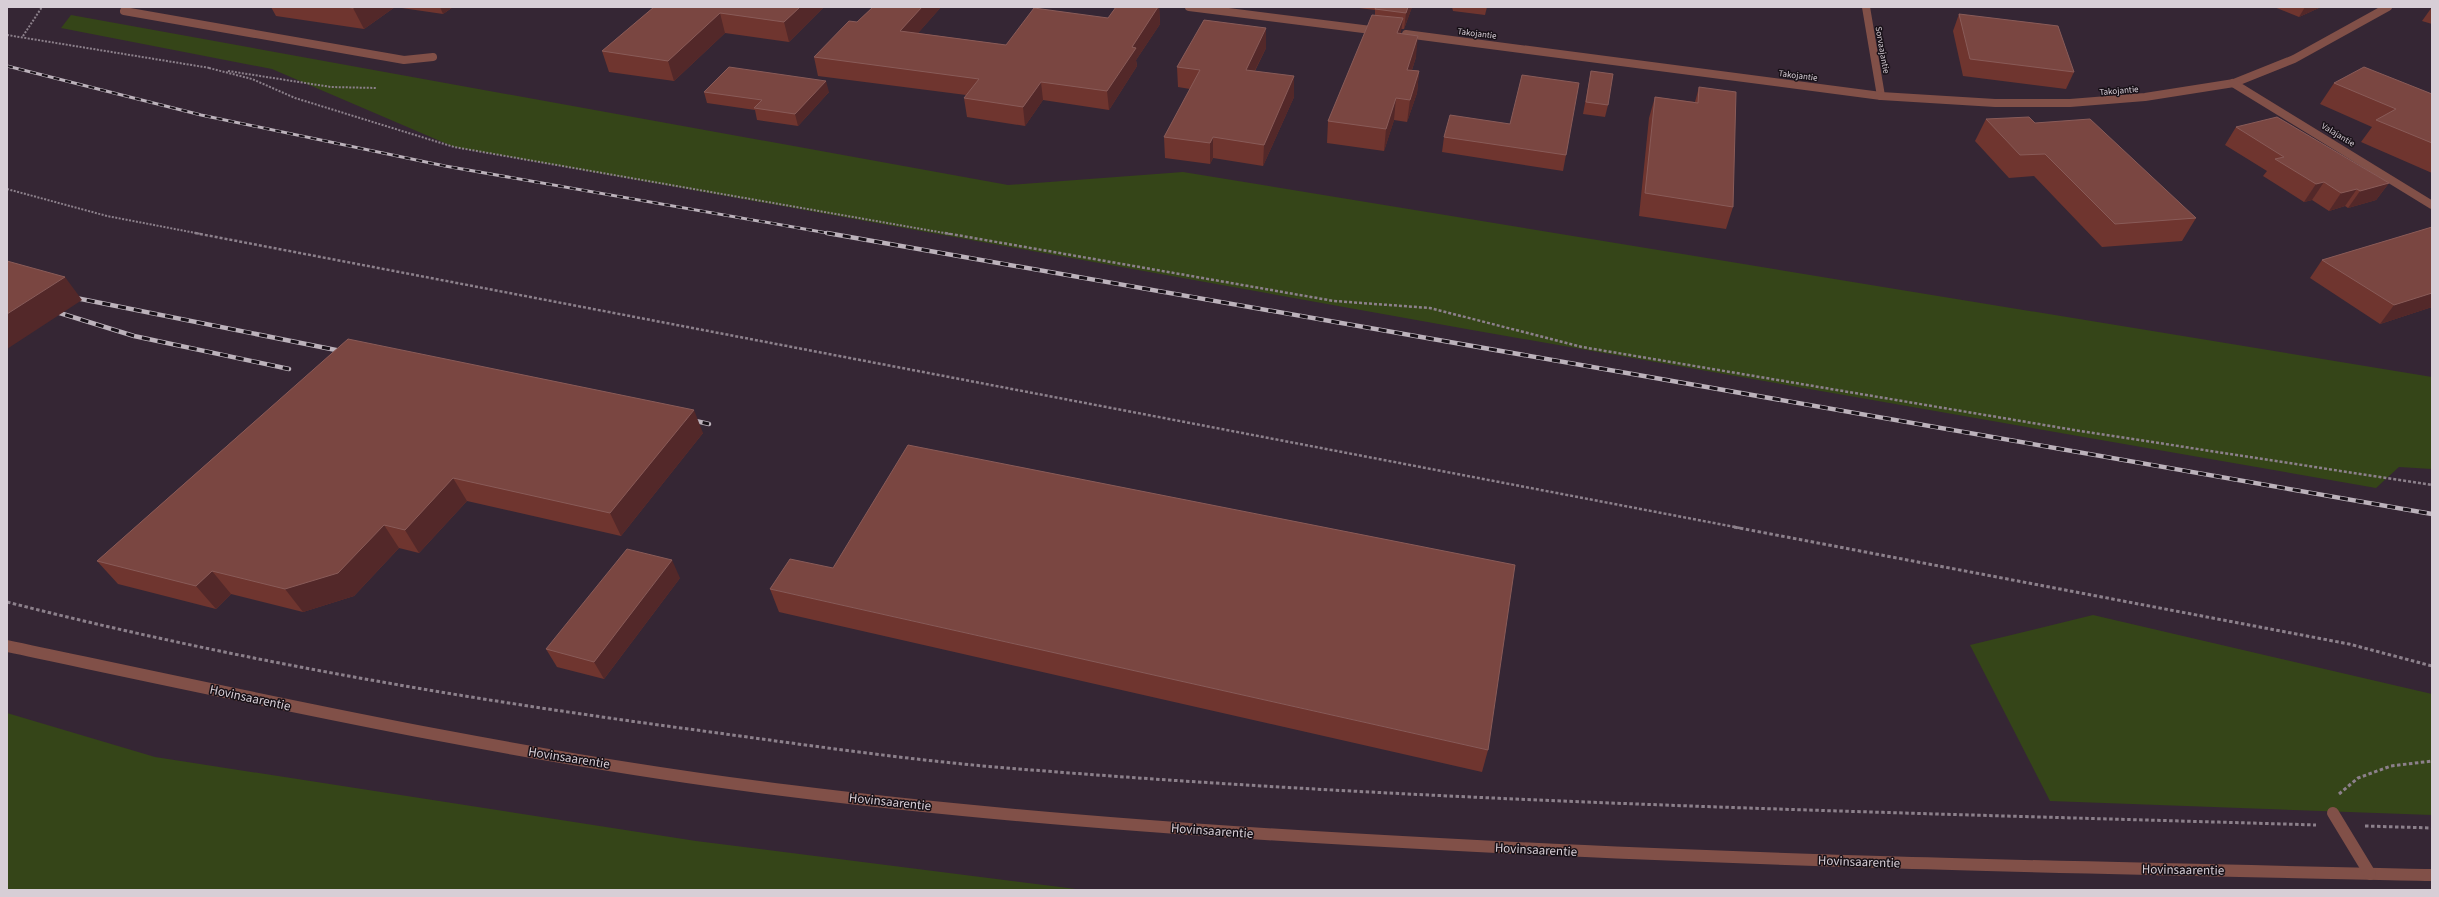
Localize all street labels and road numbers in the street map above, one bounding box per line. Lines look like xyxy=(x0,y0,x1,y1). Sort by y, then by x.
street label: Takojantie xyxy=(1457,25,1498,43)
street label: Sorvaajantie xyxy=(1871,25,1893,75)
street label: Takojantie xyxy=(1778,67,1819,85)
street label: Takojantie xyxy=(2099,83,2140,99)
street label: Valajantie xyxy=(2319,120,2358,150)
street label: Hovinsaarentie xyxy=(208,681,292,715)
street label: Hovinsaarentie xyxy=(527,743,611,773)
street label: Hovinsaarentie xyxy=(848,789,932,815)
street label: Hovinsaarentie xyxy=(1170,819,1254,843)
street label: Hovinsaarentie xyxy=(1494,839,1578,861)
street label: Hovinsaarentie xyxy=(1818,852,1900,872)
street label: Hovinsaarentie xyxy=(2142,860,2224,880)

